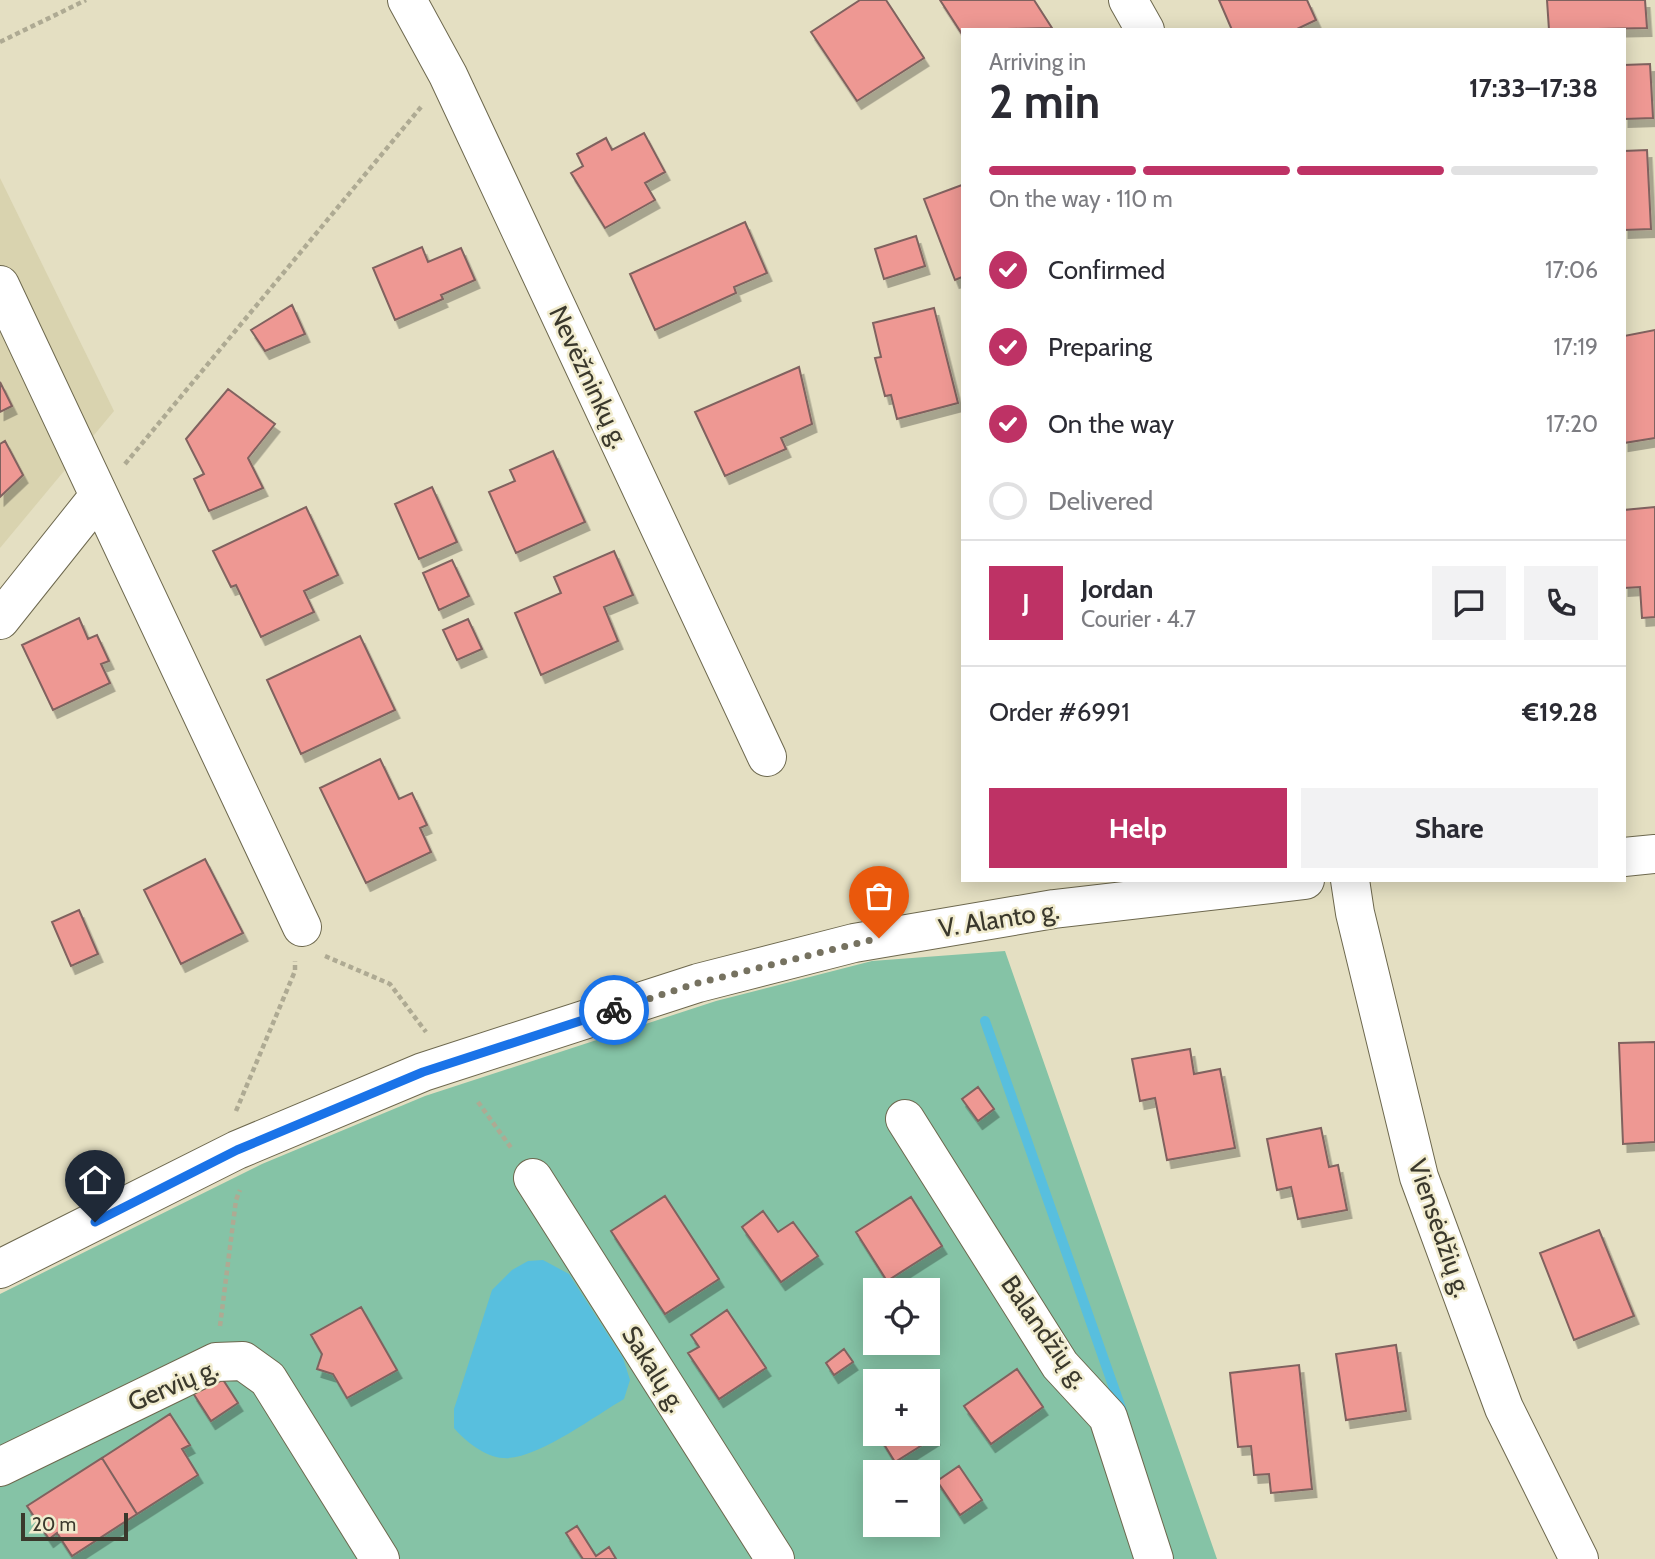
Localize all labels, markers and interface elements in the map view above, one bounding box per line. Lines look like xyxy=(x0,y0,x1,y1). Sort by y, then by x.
text: Arriving in xyxy=(989,48,1086,76)
text: 17:33–17:38 xyxy=(1469,72,1598,104)
text: 2 min xyxy=(989,74,1100,130)
text: On the way · 110 m xyxy=(989,185,1173,213)
icon: check xyxy=(989,251,1027,289)
text: Confirmed xyxy=(1048,254,1165,286)
text: 17:06 xyxy=(1545,256,1598,284)
street label: Nevėžninkų g. xyxy=(542,301,636,453)
icon: check xyxy=(989,328,1027,366)
text: Preparing xyxy=(1048,331,1152,363)
text: 17:19 xyxy=(1554,333,1598,361)
icon: check xyxy=(989,405,1027,443)
text: On the way xyxy=(1048,408,1174,440)
text: 17:20 xyxy=(1546,410,1598,438)
text: Delivered xyxy=(1048,485,1153,517)
button: chat xyxy=(1432,566,1506,640)
button: phone xyxy=(1524,566,1598,640)
text: Jordan xyxy=(1081,573,1153,605)
text: J xyxy=(1022,587,1030,619)
text: Courier · 4.7 xyxy=(1081,605,1196,633)
text: Order #6991 xyxy=(989,696,1130,728)
text: €19.28 xyxy=(1522,696,1598,728)
button: Help xyxy=(989,788,1287,868)
button: Share xyxy=(1301,788,1598,868)
pin xyxy=(849,866,909,938)
icon: bag xyxy=(860,877,898,915)
street label: V. Alanto g. xyxy=(936,894,1062,944)
courier xyxy=(579,975,649,1045)
icon: bike xyxy=(595,991,633,1029)
pin xyxy=(65,1150,125,1222)
street label: Viensėdžių g. xyxy=(1401,1154,1479,1302)
icon: home xyxy=(76,1161,114,1199)
street label: Balandžių g. xyxy=(994,1269,1096,1395)
map controls xyxy=(863,1278,940,1537)
button: locate xyxy=(863,1278,940,1355)
street label: Sakalų g. xyxy=(615,1320,693,1418)
street label: Gervių g. xyxy=(123,1352,223,1418)
button: + xyxy=(863,1369,940,1446)
button: − xyxy=(863,1460,940,1537)
scale bar xyxy=(21,1510,128,1542)
text: 20 m xyxy=(32,1513,76,1536)

